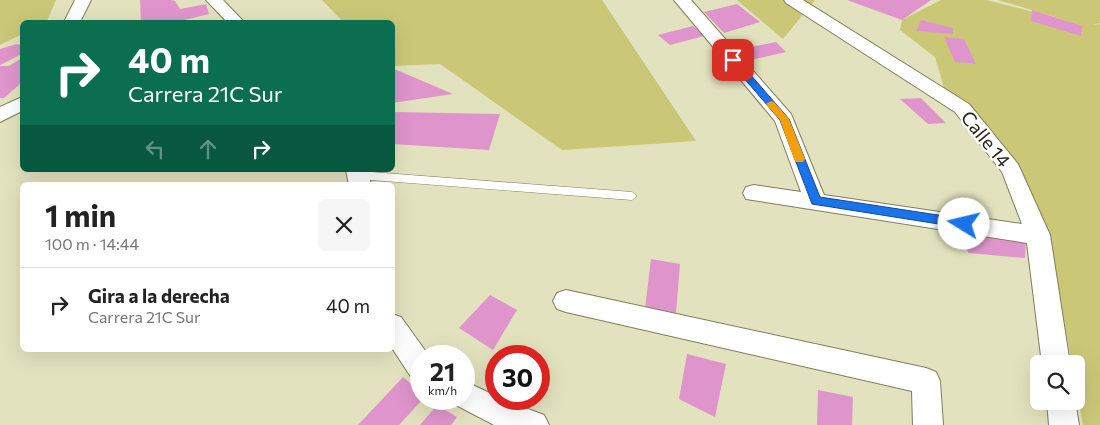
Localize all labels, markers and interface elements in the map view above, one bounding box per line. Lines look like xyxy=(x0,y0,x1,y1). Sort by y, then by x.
text: 40 m xyxy=(128,37,210,80)
pin xyxy=(712,39,754,81)
icon: right xyxy=(45,40,110,105)
icon: arrive xyxy=(719,46,747,74)
text: Carrera 21C Sur xyxy=(128,80,283,107)
street label: Calle 14 xyxy=(957,106,1016,171)
icon: left xyxy=(141,135,169,163)
icon: ahead xyxy=(194,135,222,163)
icon: right xyxy=(247,135,275,163)
text: 1 min xyxy=(45,196,116,233)
position arrow xyxy=(937,197,989,249)
button: close xyxy=(318,199,370,251)
text: 100 m · 14:44 xyxy=(45,234,139,253)
text: Gira a la derecha xyxy=(88,284,230,307)
icon: right xyxy=(45,291,73,319)
text: 40 m xyxy=(326,294,370,317)
text: Carrera 21C Sur xyxy=(88,307,200,326)
speed limit sign: 30 xyxy=(485,345,550,410)
map controls xyxy=(1030,355,1085,410)
button: search xyxy=(1030,355,1085,410)
text: 21 xyxy=(430,356,455,386)
text: km/h xyxy=(428,383,457,397)

